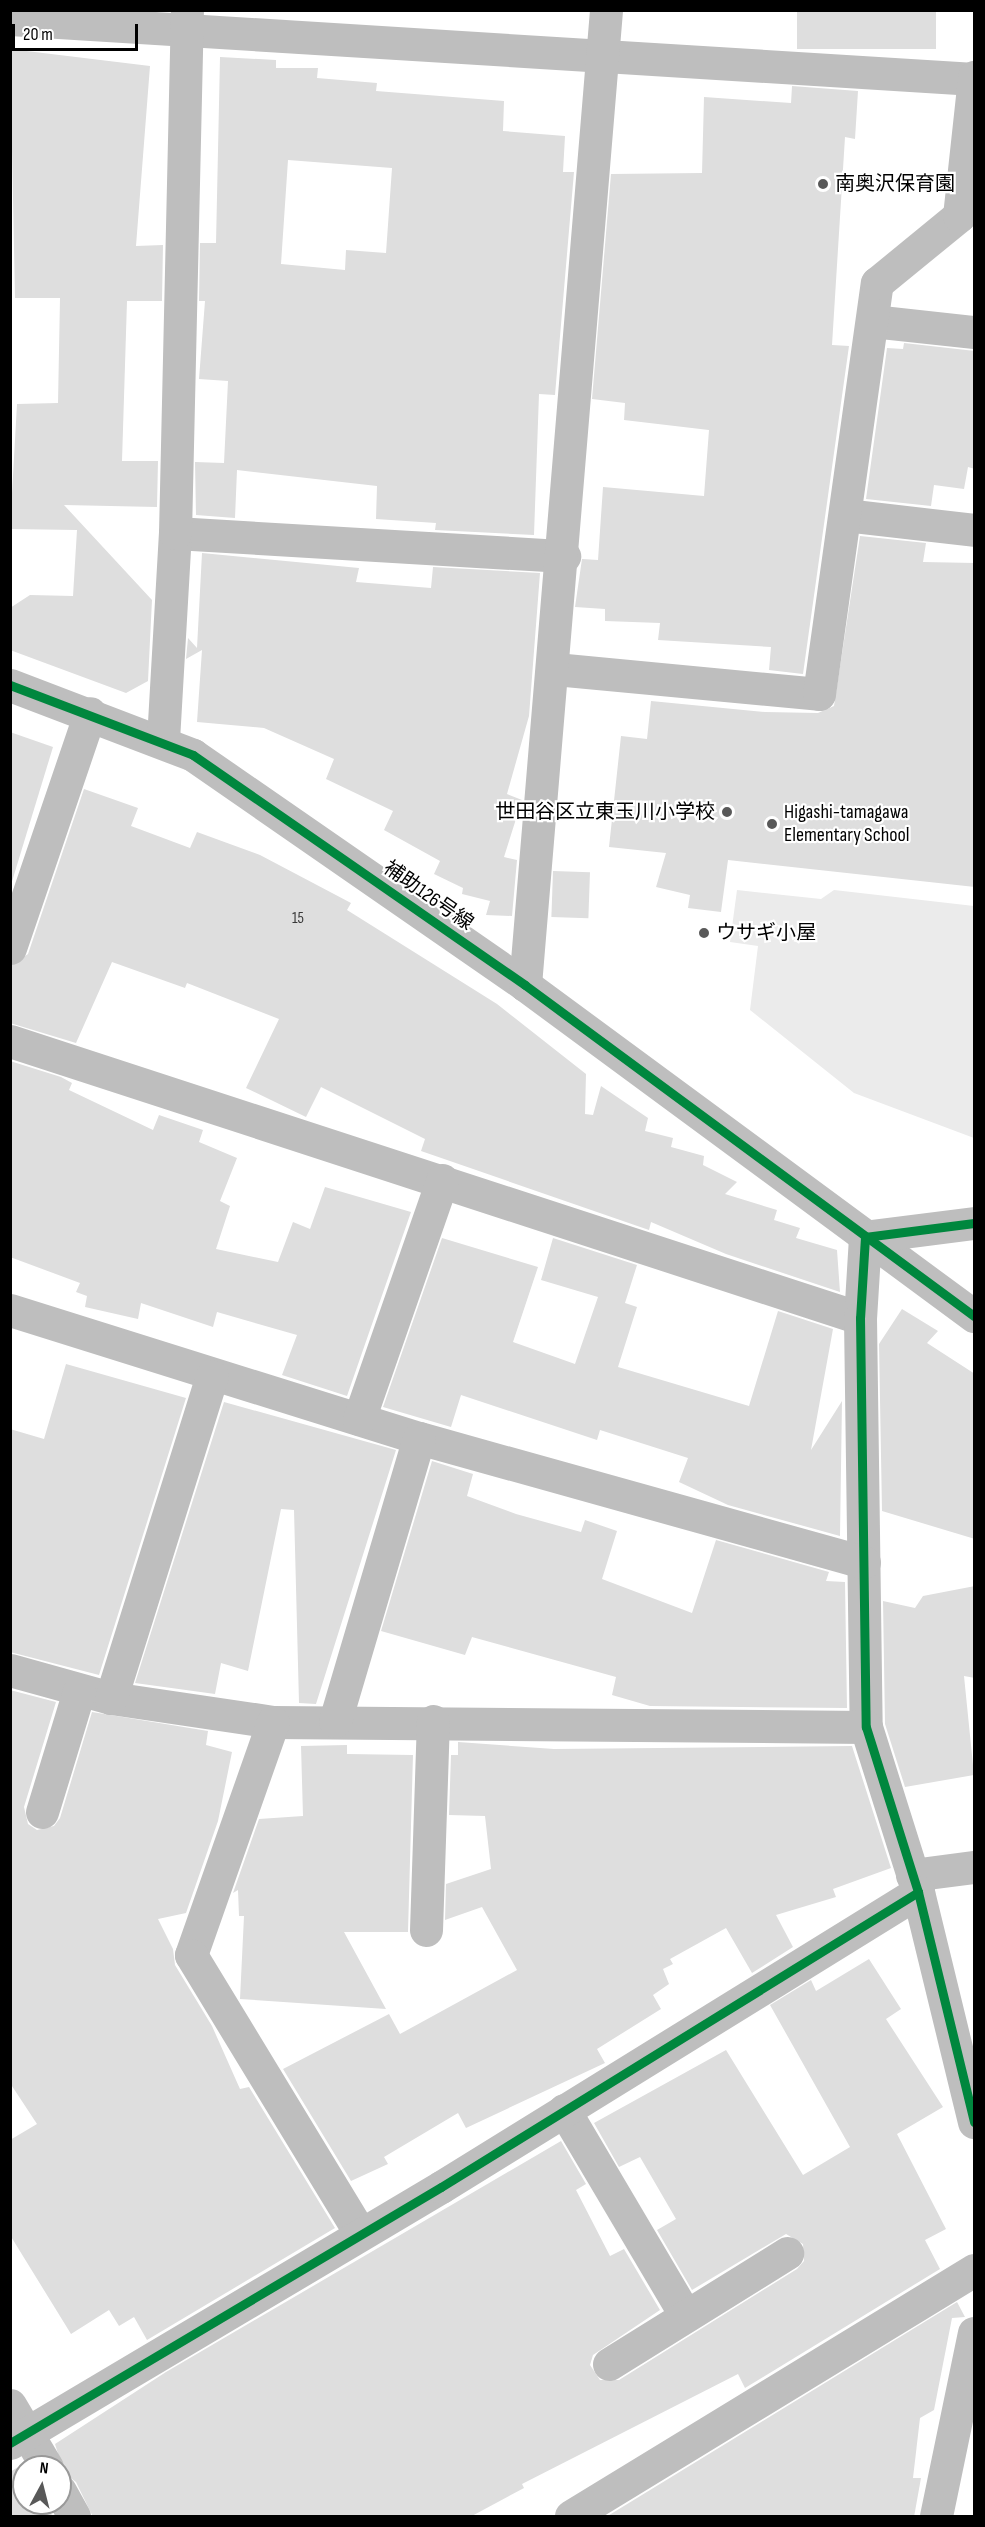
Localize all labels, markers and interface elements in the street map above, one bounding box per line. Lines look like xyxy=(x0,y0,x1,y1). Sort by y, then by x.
scale bar xyxy=(15,12,141,50)
text: 20 m xyxy=(23,24,53,45)
place label: 南奥沢保育園 xyxy=(835,172,955,196)
marker: 南奥沢保育園 xyxy=(816,177,830,191)
place label: 世田谷区立東玉川小学校 xyxy=(495,800,715,824)
place label: Higashi-tamagawa Elementary School xyxy=(784,801,910,848)
marker: 世田谷区立東玉川小学校 xyxy=(720,805,734,819)
marker: Higashi-tamagawa Elementary School xyxy=(765,817,779,831)
street label: 補助126号線 xyxy=(378,856,478,936)
house number: 15 xyxy=(292,909,304,929)
place label: ウサギ小屋 xyxy=(716,921,816,945)
marker: ウサギ小屋 xyxy=(697,926,711,940)
north arrow xyxy=(12,2455,72,2515)
text: N xyxy=(39,2459,49,2479)

